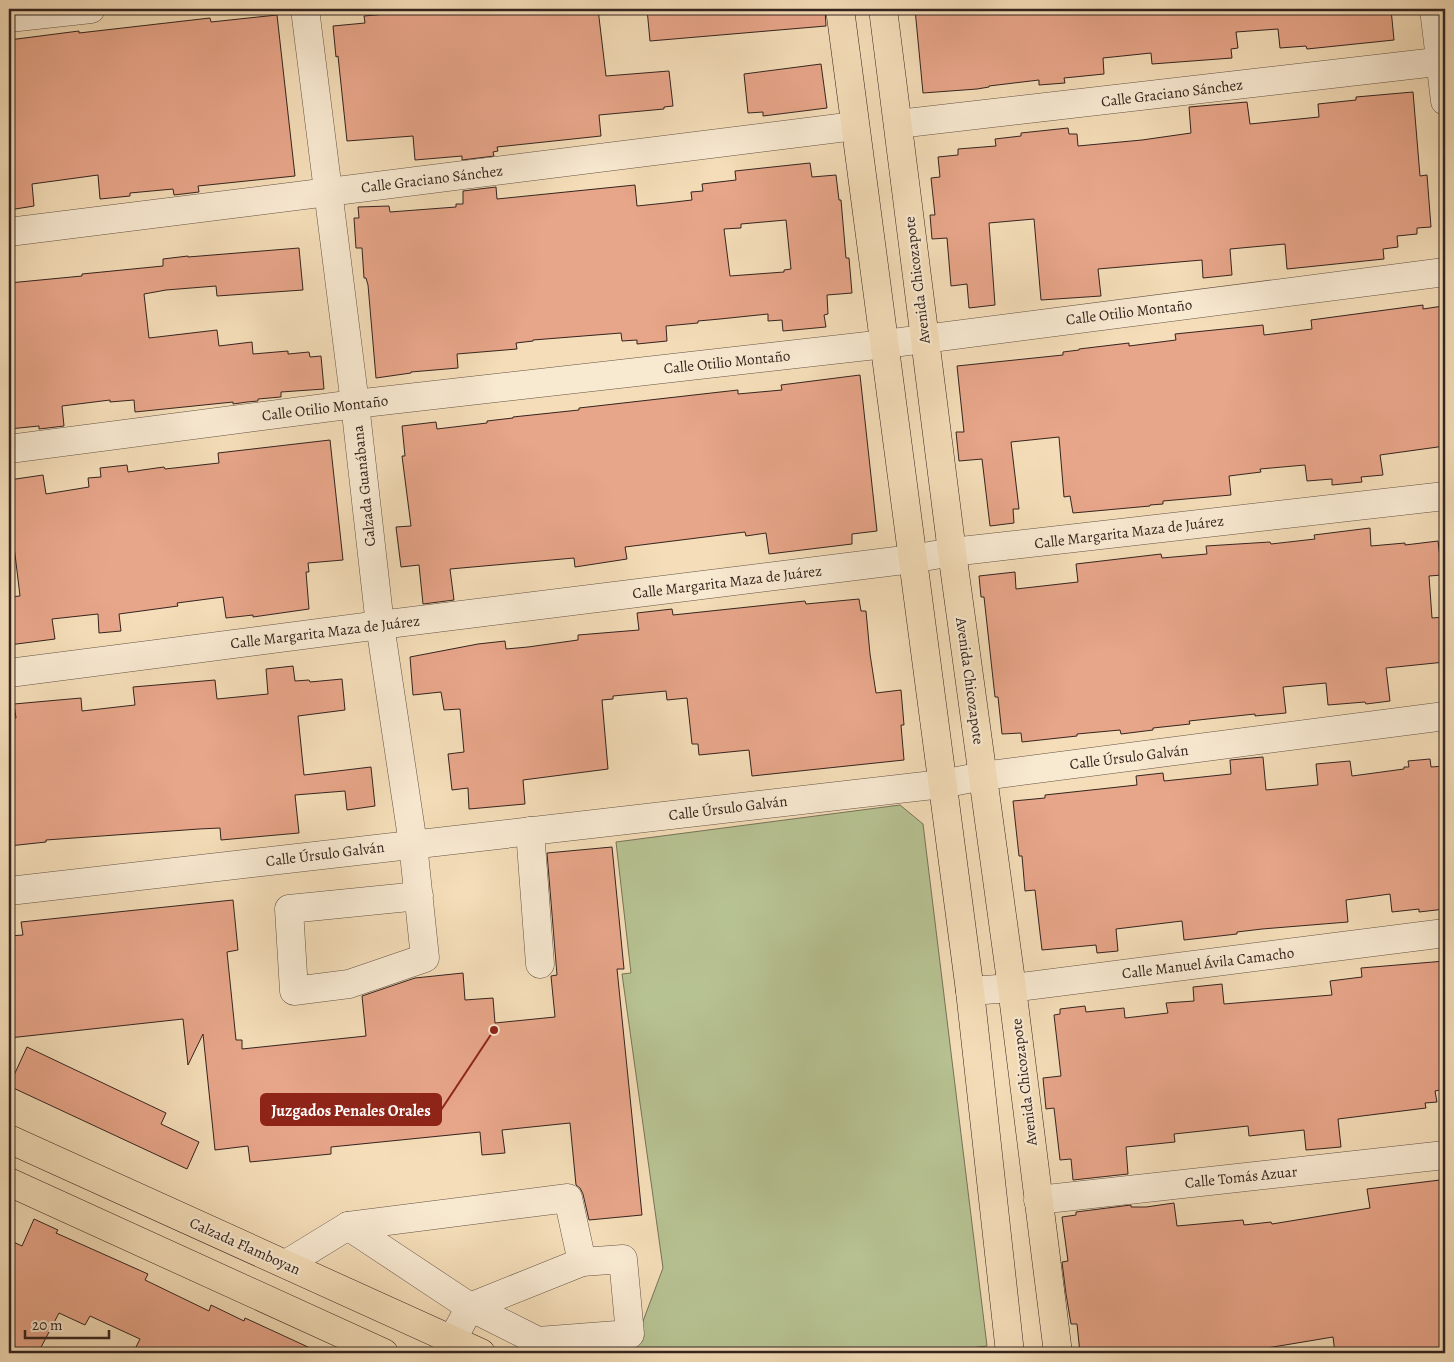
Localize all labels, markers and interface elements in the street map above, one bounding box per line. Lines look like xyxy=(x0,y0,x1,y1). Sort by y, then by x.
street label: Calle Graciano Sánchez xyxy=(1100,74,1244,112)
street label: Calle Graciano Sánchez xyxy=(360,160,504,198)
street label: Avenida Chicozapote xyxy=(899,215,935,346)
street label: Calle Otilio Montaño xyxy=(1065,294,1193,330)
street label: Calle Otilio Montaño xyxy=(663,345,791,379)
street label: Calle Otilio Montaño xyxy=(261,390,389,426)
street label: Calzada Guanábana xyxy=(348,424,380,548)
street label: Calle Margarita Maza de Juárez xyxy=(1033,510,1225,554)
street label: Calle Margarita Maza de Juárez xyxy=(631,560,823,604)
street label: Calle Margarita Maza de Juárez xyxy=(229,610,421,654)
street label: Avenida Chicozapote xyxy=(951,615,989,746)
street label: Calle Úrsulo Galván xyxy=(1068,740,1190,774)
street label: Calle Úrsulo Galván xyxy=(667,791,789,825)
street label: Calle Úrsulo Galván xyxy=(264,837,386,871)
street label: Calle Manuel Ávila Camacho xyxy=(1121,943,1295,983)
street label: Avenida Chicozapote xyxy=(1006,1017,1042,1148)
callout: Juzgados Penales Orales xyxy=(261,1094,441,1125)
text: Juzgados Penales Orales xyxy=(271,1100,431,1122)
street label: Calle Tomás Azuar xyxy=(1184,1161,1299,1193)
street label: Calzada Flamboyan xyxy=(186,1213,304,1279)
scale bar xyxy=(25,1307,109,1339)
text: 20 m xyxy=(32,1315,63,1335)

